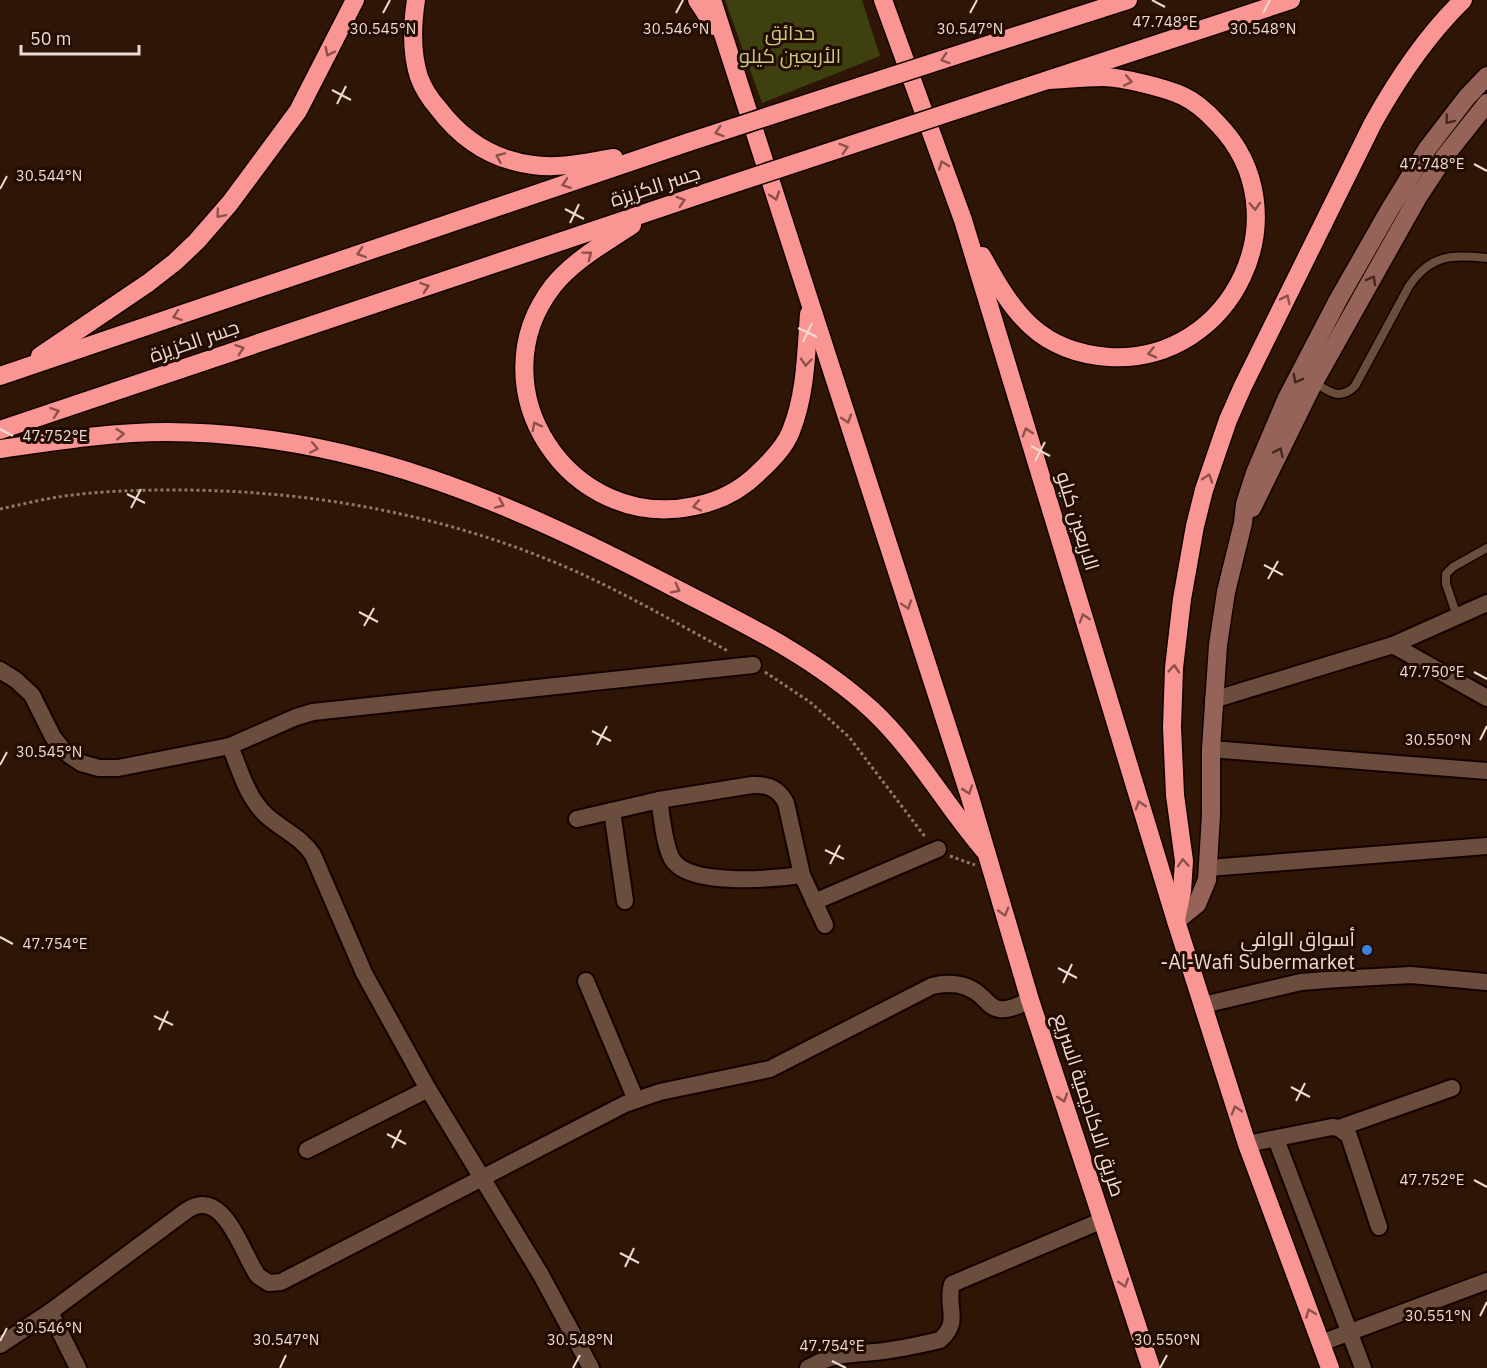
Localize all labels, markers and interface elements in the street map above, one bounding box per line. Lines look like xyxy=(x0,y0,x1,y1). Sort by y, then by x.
text: 47.748°E xyxy=(1133,12,1197,31)
scale bar xyxy=(21,18,140,56)
text: 30.545°N xyxy=(350,19,416,38)
text: 30.546°N xyxy=(643,19,709,38)
park label: حدائق الأربعين كيلو xyxy=(739,19,841,69)
text: 30.547°N xyxy=(937,19,1003,38)
text: 30.548°N xyxy=(1230,19,1296,38)
text: 50 m xyxy=(30,27,72,50)
one-way arrow xyxy=(324,46,336,57)
one-way arrow xyxy=(940,52,951,64)
one-way arrow xyxy=(1123,74,1133,87)
one-way arrow xyxy=(1445,113,1456,124)
one-way arrow xyxy=(714,125,725,137)
one-way arrow xyxy=(838,142,848,155)
one-way arrow xyxy=(495,152,506,164)
text: 47.748°E xyxy=(1400,154,1464,173)
street label: جسر الكزيزة xyxy=(606,158,703,213)
one-way arrow xyxy=(937,160,950,171)
text: 30.544°N xyxy=(16,166,82,185)
one-way arrow xyxy=(561,176,572,189)
one-way arrow xyxy=(768,190,781,201)
one-way arrow xyxy=(675,196,686,209)
one-way arrow xyxy=(1249,202,1262,211)
one-way arrow xyxy=(217,207,228,218)
one-way arrow xyxy=(356,246,367,259)
one-way arrow xyxy=(581,251,592,262)
one-way arrow xyxy=(1364,276,1376,286)
one-way arrow xyxy=(419,282,430,295)
one-way arrow xyxy=(1278,294,1290,305)
one-way arrow xyxy=(172,309,183,322)
street label: جسر الكزيزة xyxy=(145,313,242,368)
one-way arrow xyxy=(234,344,245,357)
one-way arrow xyxy=(1147,345,1157,358)
one-way arrow xyxy=(800,357,813,366)
one-way arrow xyxy=(1293,372,1304,383)
one-way arrow xyxy=(49,406,60,419)
one-way arrow xyxy=(840,413,852,424)
one-way arrow xyxy=(532,421,544,432)
text: 47.752°E xyxy=(23,426,87,445)
one-way arrow xyxy=(1022,427,1034,438)
one-way arrow xyxy=(116,428,125,441)
one-way arrow xyxy=(309,441,319,454)
one-way arrow xyxy=(1272,447,1284,458)
street label: الاربعين كيلو xyxy=(1051,468,1106,574)
one-way arrow xyxy=(1201,473,1213,484)
one-way arrow xyxy=(494,497,505,509)
one-way arrow xyxy=(693,498,703,511)
one-way arrow xyxy=(670,582,681,593)
one-way arrow xyxy=(900,599,913,610)
one-way arrow xyxy=(1079,613,1091,624)
text: 47.750°E xyxy=(1400,662,1464,681)
one-way arrow xyxy=(1167,665,1180,674)
text: 30.550°N xyxy=(1405,730,1471,749)
text: 30.545°N xyxy=(16,742,82,761)
one-way arrow xyxy=(960,784,973,795)
one-way arrow xyxy=(1135,800,1148,811)
one-way arrow xyxy=(1177,859,1190,868)
one-way arrow xyxy=(997,906,1009,917)
place label: أسواق الوافي -Al-Wafi Subermarket xyxy=(1160,925,1355,975)
text: 47.754°E xyxy=(23,934,87,953)
marker: أسواق الوافي -Al-Wafi Subermarket xyxy=(1360,943,1374,957)
street label: طريق الاكاديمية السريع xyxy=(1046,1010,1132,1200)
one-way arrow xyxy=(1055,1092,1068,1103)
one-way arrow xyxy=(1231,1105,1244,1116)
text: 47.752°E xyxy=(1400,1170,1464,1189)
one-way arrow xyxy=(1116,1277,1129,1288)
text: 30.551°N xyxy=(1405,1306,1471,1325)
one-way arrow xyxy=(1304,1308,1317,1319)
text: 30.546°N xyxy=(16,1318,82,1337)
text: 30.547°N xyxy=(253,1330,319,1349)
text: 30.548°N xyxy=(547,1330,613,1349)
text: 30.550°N xyxy=(1134,1330,1200,1349)
text: 47.754°E xyxy=(800,1336,864,1355)

